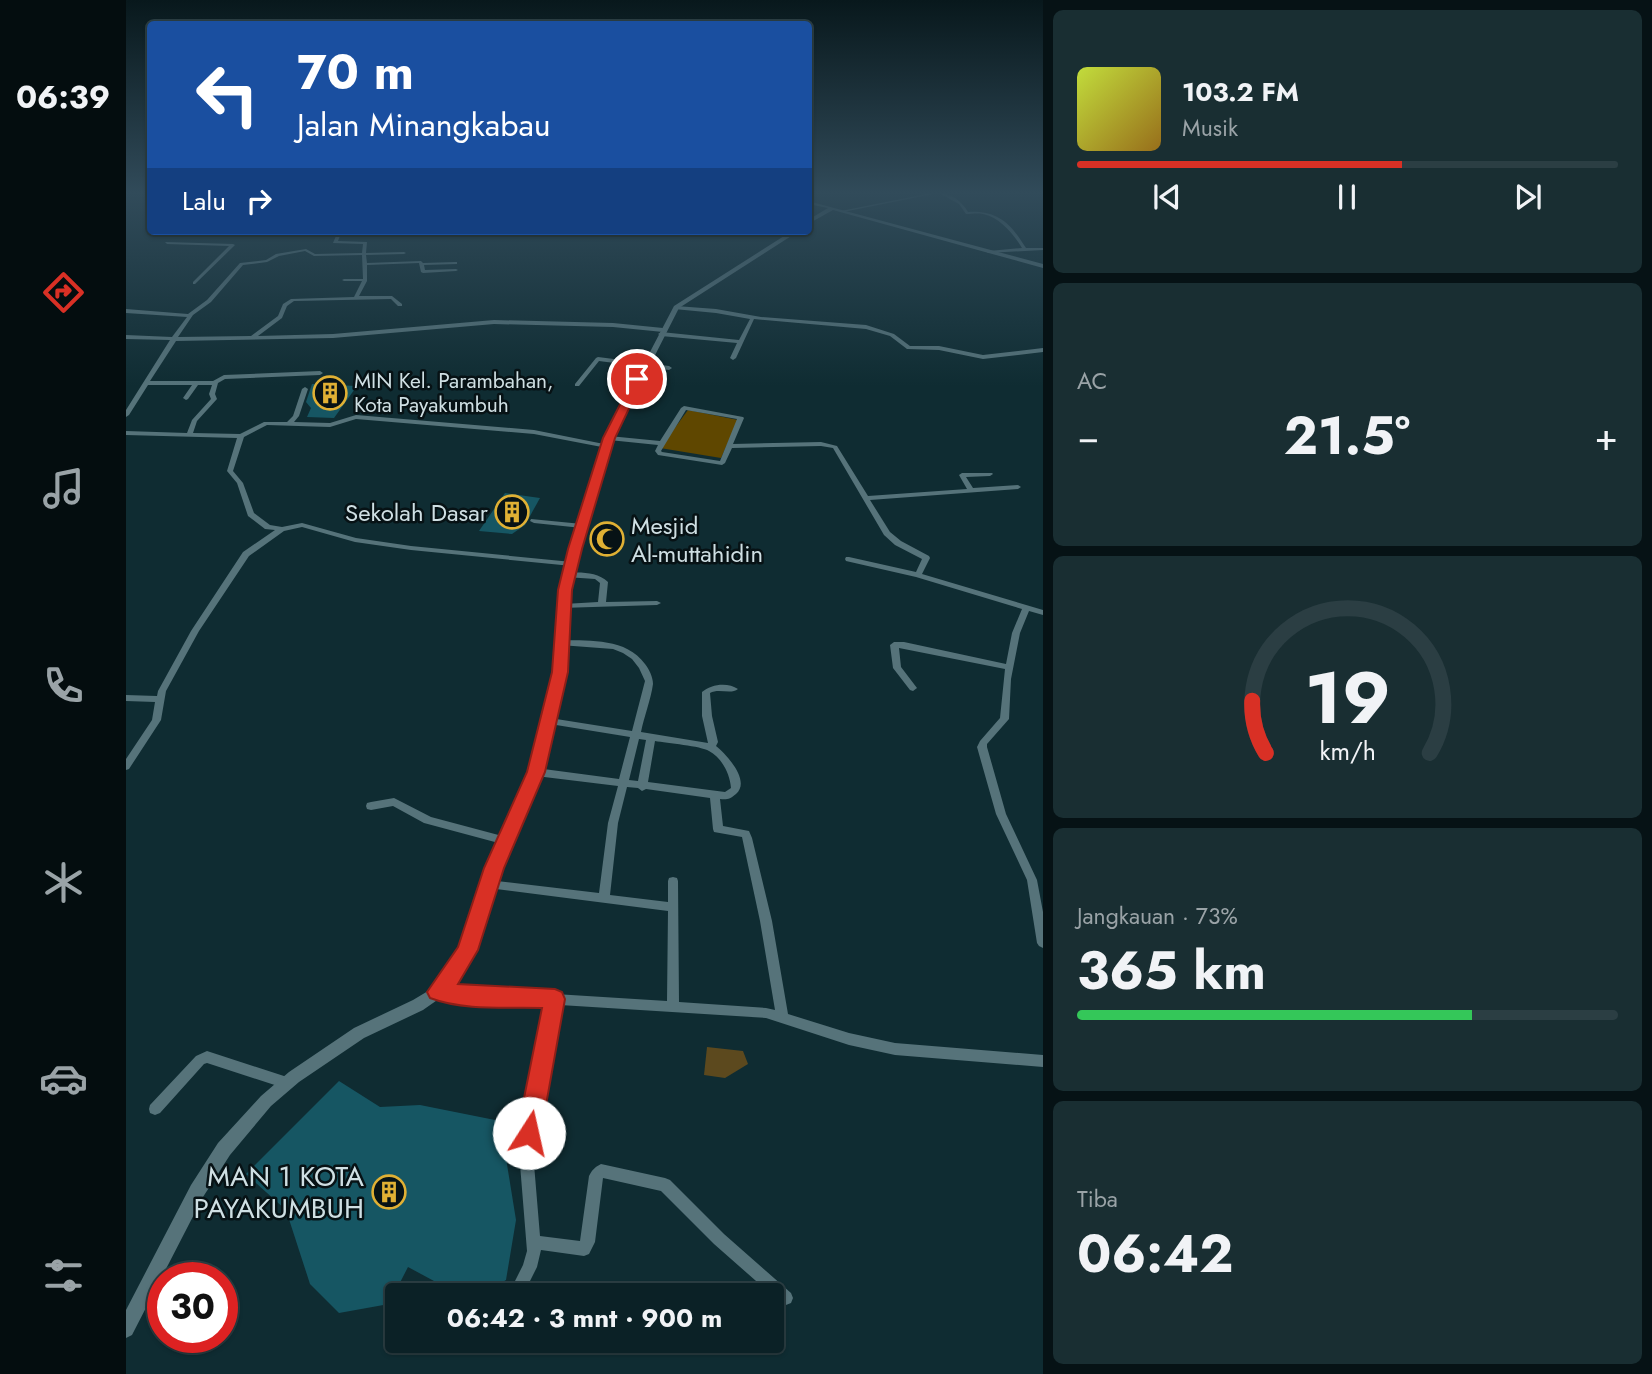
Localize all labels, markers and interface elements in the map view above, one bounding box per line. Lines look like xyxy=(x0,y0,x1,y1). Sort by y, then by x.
text: 70 m xyxy=(297,37,414,107)
icon: left xyxy=(182,49,273,140)
text: 103.2 FM xyxy=(1182,73,1299,111)
text: 06:39 xyxy=(16,74,110,120)
text: Jalan Minangkabau xyxy=(297,102,551,148)
text: Musik xyxy=(1182,111,1238,145)
icon: previous xyxy=(1148,178,1186,216)
icon: pause xyxy=(1328,178,1366,216)
icon: next xyxy=(1509,178,1547,216)
text: Lalu xyxy=(182,182,226,220)
icon: right xyxy=(240,182,278,220)
icon: directions xyxy=(39,268,88,317)
pin xyxy=(607,349,667,409)
icon: arrive xyxy=(618,360,656,398)
text: AC xyxy=(1077,364,1107,398)
place label: MIN Kel. Parambahan, Kota Payakumbuh xyxy=(354,366,554,420)
building icon: MIN Kel. Parambahan, Kota Payakumbuh xyxy=(311,374,349,412)
text: 21.5° xyxy=(1284,398,1410,474)
text: − xyxy=(1077,409,1099,464)
text: + xyxy=(1595,409,1618,464)
icon: music xyxy=(39,464,88,513)
building icon: Sekolah Dasar xyxy=(493,493,531,531)
place label: Sekolah Dasar xyxy=(345,495,489,530)
place label: Mesjid Al-muttahidin xyxy=(631,508,763,571)
mosque icon: Mesjid Al-muttahidin xyxy=(588,520,626,558)
text: 19 xyxy=(1305,645,1390,750)
icon: phone xyxy=(39,661,88,710)
text: km/h xyxy=(1319,733,1376,769)
icon: climate xyxy=(39,858,88,907)
text: Jangkauan · 73% xyxy=(1077,899,1238,933)
text: 365 km xyxy=(1077,933,1266,1009)
icon: car xyxy=(39,1054,88,1103)
position arrow xyxy=(492,1096,566,1170)
place label: MAN 1 KOTA PAYAKUMBUH xyxy=(194,1156,365,1229)
building icon: MAN 1 KOTA PAYAKUMBUH xyxy=(370,1173,408,1211)
text: Tiba xyxy=(1077,1182,1118,1216)
text: 06:42 xyxy=(1077,1216,1233,1292)
icon: filters xyxy=(39,1251,88,1300)
speed limit sign: 30 xyxy=(147,1262,238,1353)
text: 06:42 · 3 mnt · 900 m xyxy=(447,1299,722,1337)

